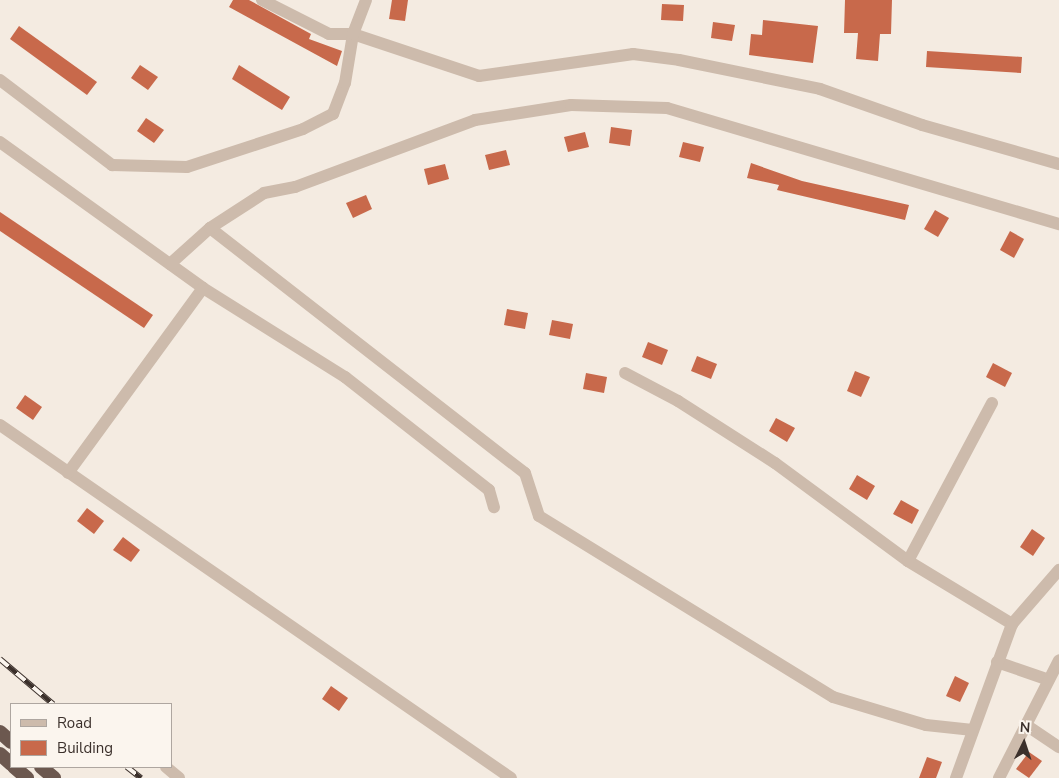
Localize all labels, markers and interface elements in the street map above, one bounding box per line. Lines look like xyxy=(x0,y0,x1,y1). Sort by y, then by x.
legend xyxy=(10,703,172,768)
text: Road xyxy=(57,713,92,733)
north arrow xyxy=(999,718,1049,768)
text: N xyxy=(1019,718,1031,737)
text: Building xyxy=(57,738,113,758)

